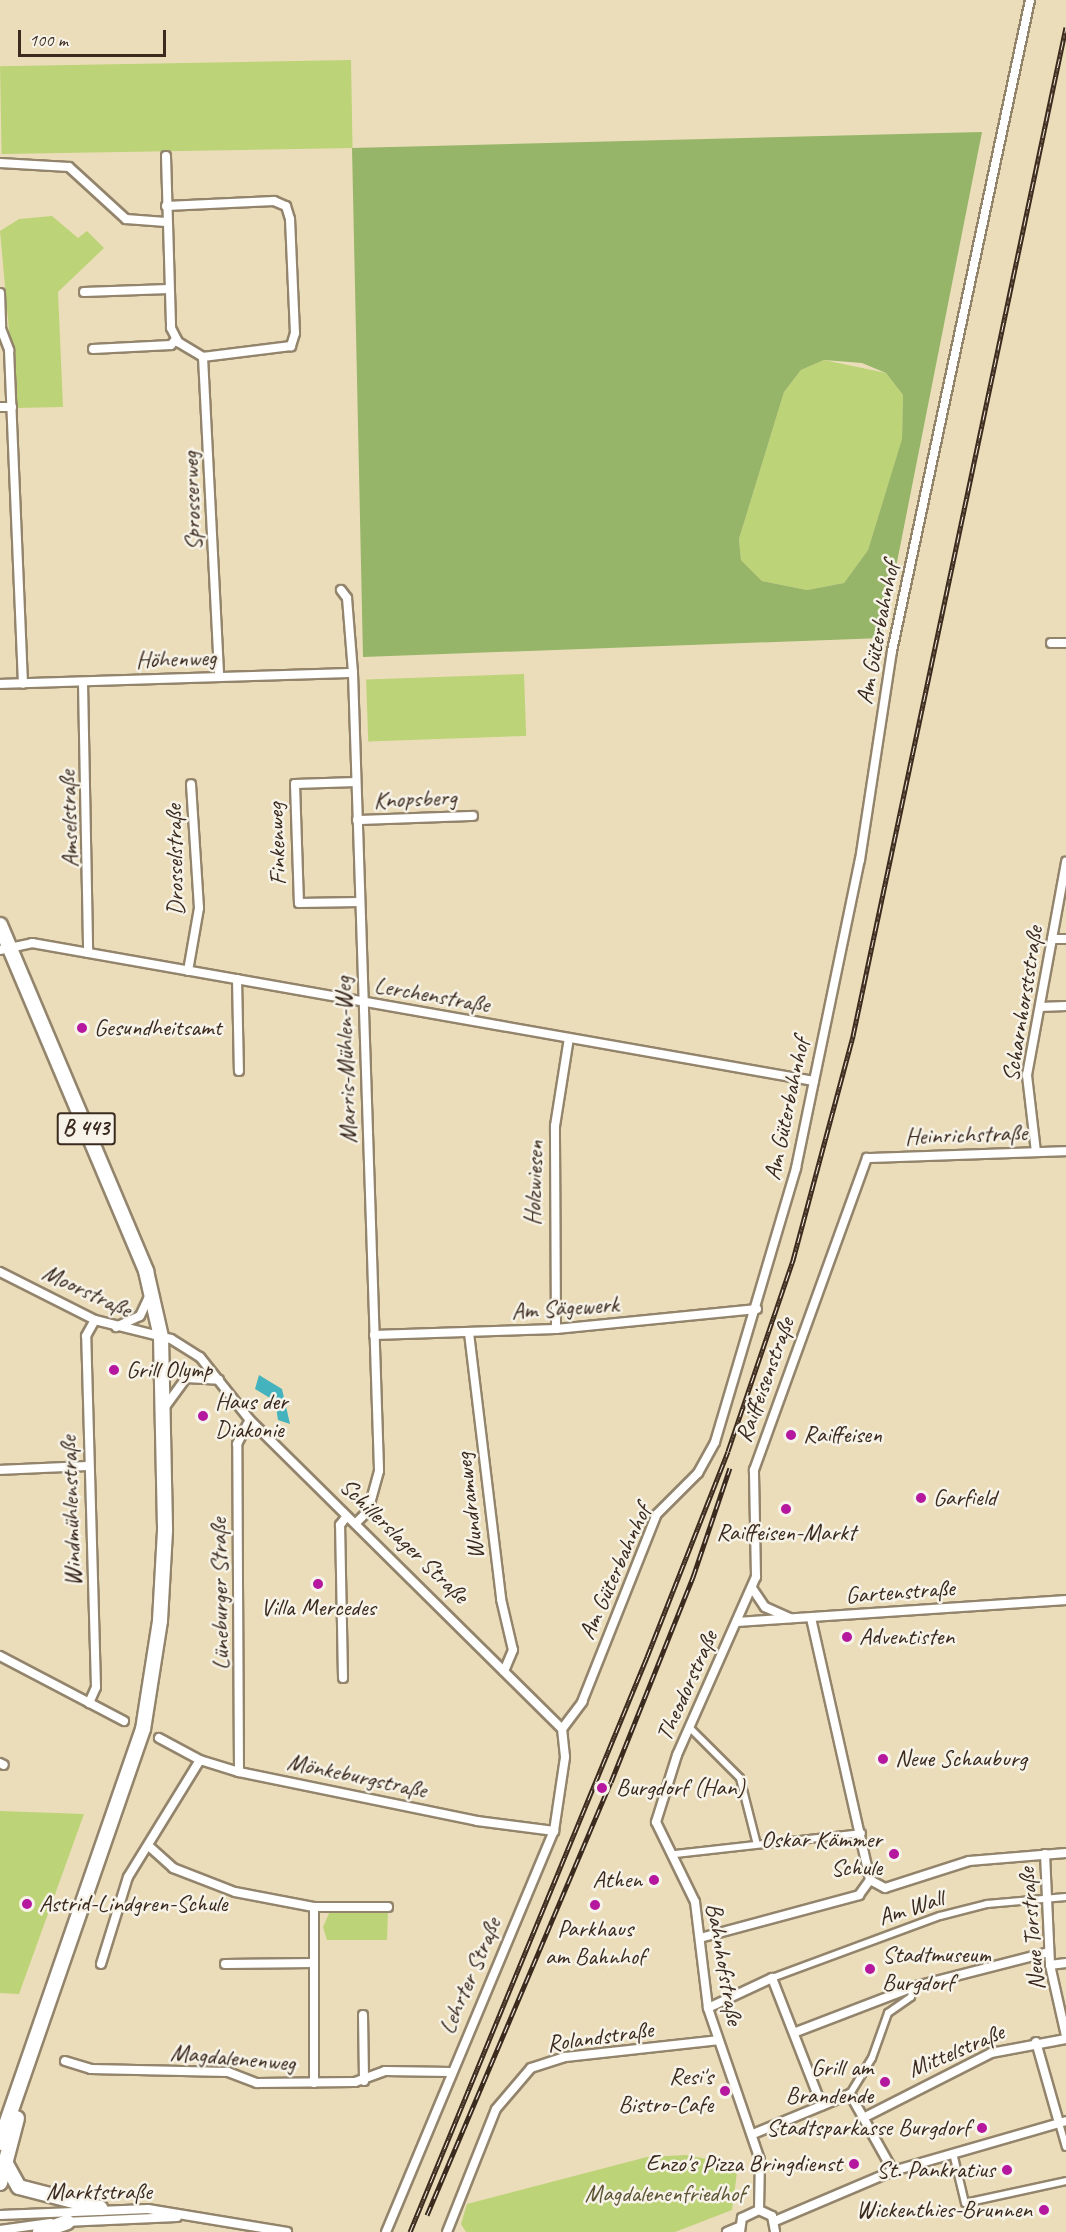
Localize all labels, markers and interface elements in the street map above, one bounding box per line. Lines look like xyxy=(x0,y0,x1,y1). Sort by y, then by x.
scale bar xyxy=(21,18,170,56)
text: 100 m xyxy=(29,29,68,51)
street label: Sprosserweg xyxy=(176,451,208,551)
street label: Am Güterbahnhof xyxy=(850,559,906,707)
street label: Höhenweg xyxy=(135,643,217,675)
street label: Amselstraße xyxy=(53,770,85,868)
street label: Knopsberg xyxy=(373,783,457,815)
street label: Finkenweg xyxy=(261,802,293,886)
street label: Drosselstraße xyxy=(160,804,190,916)
street label: Scharnhorststraße xyxy=(996,924,1050,1084)
street label: Lerchenstraße xyxy=(372,971,492,1019)
street label: Marris-Mühlen-Weg xyxy=(329,976,363,1144)
place label: Gesundheitsamt xyxy=(94,1014,221,1042)
marker: Gesundheitsamt xyxy=(75,1021,89,1035)
street label: Am Güterbahnhof xyxy=(758,1035,816,1183)
road number: B 443 xyxy=(56,1110,116,1148)
street label: Heinrichstraße xyxy=(904,1118,1028,1152)
street label: Holzwiesen xyxy=(518,1140,550,1226)
street label: Moorstraße xyxy=(38,1258,136,1324)
street label: Am Sägewerk xyxy=(510,1290,620,1326)
street label: Raiffeisenstraße xyxy=(729,1314,801,1446)
place label: Grill Olymp xyxy=(126,1356,212,1384)
marker: Grill Olymp xyxy=(107,1363,121,1377)
place label: Haus der Diakonie xyxy=(215,1388,288,1444)
marker: Haus der Diakonie xyxy=(196,1409,210,1423)
place label: Raiffeisen xyxy=(803,1421,882,1449)
marker: Raiffeisen xyxy=(784,1428,798,1442)
street label: Windmühlenstraße xyxy=(54,1435,88,1587)
street label: Wundramweg xyxy=(449,1451,491,1561)
street label: Schillerslager Straße xyxy=(333,1472,475,1610)
place label: Garfield xyxy=(933,1484,996,1512)
marker: Garfield xyxy=(914,1491,928,1505)
street label: Am Güterbahnhof xyxy=(572,1500,658,1644)
marker: Raiffeisen-Markt xyxy=(779,1502,793,1516)
street label: Lüneburger Straße xyxy=(204,1517,236,1671)
place label: Raiffeisen-Markt xyxy=(716,1519,856,1547)
street label: Gartenstraße xyxy=(844,1574,956,1610)
marker: Villa Mercedes xyxy=(311,1577,325,1591)
place label: Villa Mercedes xyxy=(260,1594,376,1622)
place label: Adventisten xyxy=(859,1623,954,1651)
street label: Theodorstraße xyxy=(650,1626,724,1746)
marker: Adventisten xyxy=(840,1630,854,1644)
place label: Neue Schauburg xyxy=(895,1745,1026,1773)
street label: Mönkeburgstraße xyxy=(285,1747,429,1805)
marker: Neue Schauburg xyxy=(876,1752,890,1766)
place label: Burgdorf (Han) xyxy=(616,1774,744,1802)
marker: Burgdorf (Han) xyxy=(593,1779,611,1797)
place label: Oskar Kämmer Schule xyxy=(761,1826,882,1882)
marker: Oskar Kämmer Schule xyxy=(887,1847,901,1861)
place label: Athen xyxy=(593,1866,642,1894)
street label: Neue Torstraße xyxy=(1012,1867,1052,1991)
marker: Athen xyxy=(647,1873,661,1887)
street label: Am Wall xyxy=(875,1884,947,1932)
place label: Astrid-Lindgren-Schule xyxy=(39,1890,227,1918)
marker: Astrid-Lindgren-Schule xyxy=(20,1897,34,1911)
marker: Parkhaus am Bahnhof xyxy=(588,1898,602,1912)
street label: Bahnhofstraße xyxy=(699,1901,749,2027)
street label: Lehrter Straße xyxy=(432,1913,508,2039)
place label: Parkhaus am Bahnhof xyxy=(545,1915,645,1971)
place label: Stadtmuseum Burgdorf xyxy=(882,1941,991,1997)
marker: Stadtmuseum Burgdorf xyxy=(863,1962,877,1976)
street label: Rolandstraße xyxy=(545,2015,655,2059)
street label: Mittelstraße xyxy=(904,2018,1008,2084)
street label: Magdalenenweg xyxy=(169,2038,297,2078)
place label: Grill am Brandende xyxy=(785,2054,873,2110)
place label: Resi's Bistro-Cafe xyxy=(618,2063,713,2119)
marker: Grill am Brandende xyxy=(878,2075,892,2089)
marker: Resi's Bistro-Cafe xyxy=(718,2084,732,2098)
place label: Stadtsparkasse Burgdorf xyxy=(766,2114,970,2142)
marker: Stadtsparkasse Burgdorf xyxy=(975,2121,989,2135)
place label: Enzo's Pizza Bringdienst xyxy=(646,2150,842,2178)
place label: St. Pankratius xyxy=(876,2156,995,2184)
marker: Enzo's Pizza Bringdienst xyxy=(847,2157,861,2171)
marker: St. Pankratius xyxy=(1000,2163,1014,2177)
street label: Marktstraße xyxy=(46,2178,152,2206)
park label: Magdalenenfriedhof xyxy=(585,2180,745,2208)
place label: Wickenthies-Brunnen xyxy=(856,2196,1032,2224)
marker: Wickenthies-Brunnen xyxy=(1037,2203,1051,2217)

